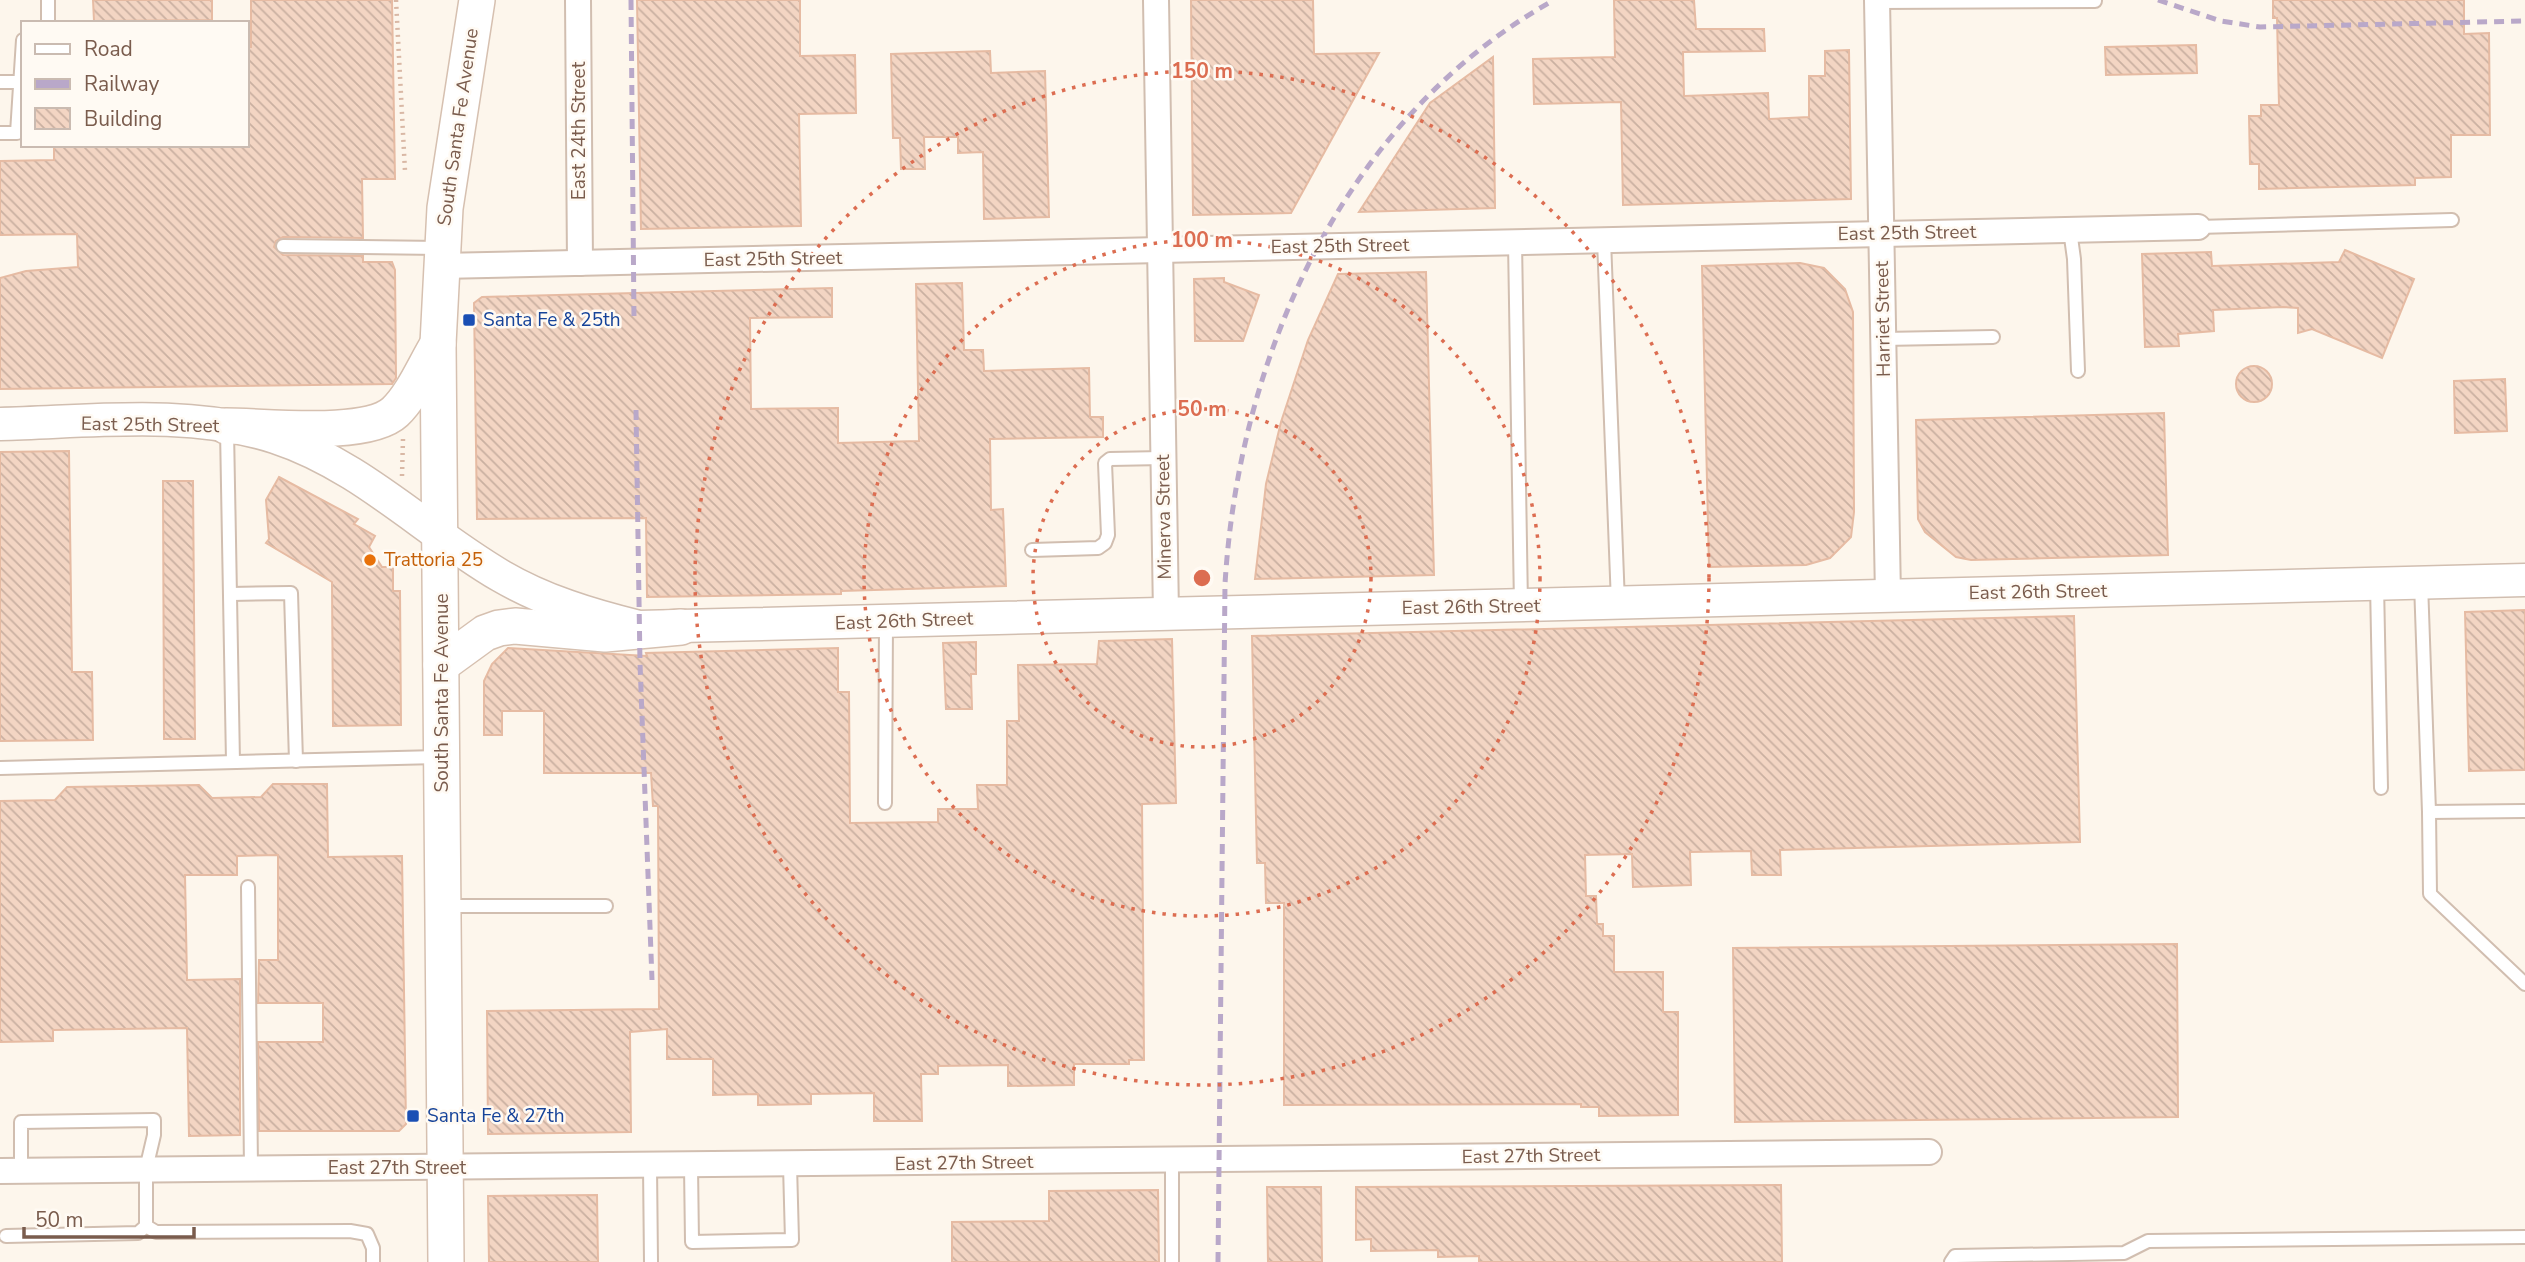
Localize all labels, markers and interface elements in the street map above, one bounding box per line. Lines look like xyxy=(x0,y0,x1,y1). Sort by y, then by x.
legend xyxy=(21,21,248,147)
street label: South Santa Fe Avenue xyxy=(431,27,485,227)
text: Road xyxy=(84,35,133,63)
text: 150 m xyxy=(1171,57,1233,85)
street label: East 24th Street xyxy=(566,61,592,200)
text: Railway xyxy=(84,70,159,98)
text: Building xyxy=(84,105,162,133)
street label: East 25th Street xyxy=(1838,219,1977,247)
text: 100 m xyxy=(1171,226,1233,254)
street label: East 25th Street xyxy=(1271,232,1410,260)
street label: East 25th Street xyxy=(704,245,843,273)
street label: Harriet Street xyxy=(1869,260,1897,377)
place label: Santa Fe & 25th xyxy=(483,307,620,333)
marker: Santa Fe & 25th xyxy=(461,312,477,328)
text: 50 m xyxy=(1177,395,1227,423)
street label: East 25th Street xyxy=(81,411,220,439)
street label: Minerva Street xyxy=(1150,454,1178,580)
place label: Trattoria 25 xyxy=(384,547,483,573)
marker: Trattoria 25 xyxy=(362,552,378,568)
centre of rings xyxy=(1190,566,1214,590)
street label: East 26th Street xyxy=(1969,578,2108,606)
street label: South Santa Fe Avenue xyxy=(429,593,455,793)
street label: East 26th Street xyxy=(1402,593,1541,621)
street label: East 26th Street xyxy=(834,606,974,636)
place label: Santa Fe & 27th xyxy=(427,1103,564,1129)
marker: Santa Fe & 27th xyxy=(405,1108,421,1124)
street label: East 27th Street xyxy=(1462,1142,1601,1170)
street label: East 27th Street xyxy=(895,1149,1034,1177)
street label: East 27th Street xyxy=(328,1155,467,1181)
scale bar xyxy=(24,1196,194,1240)
text: 50 m xyxy=(35,1206,84,1234)

